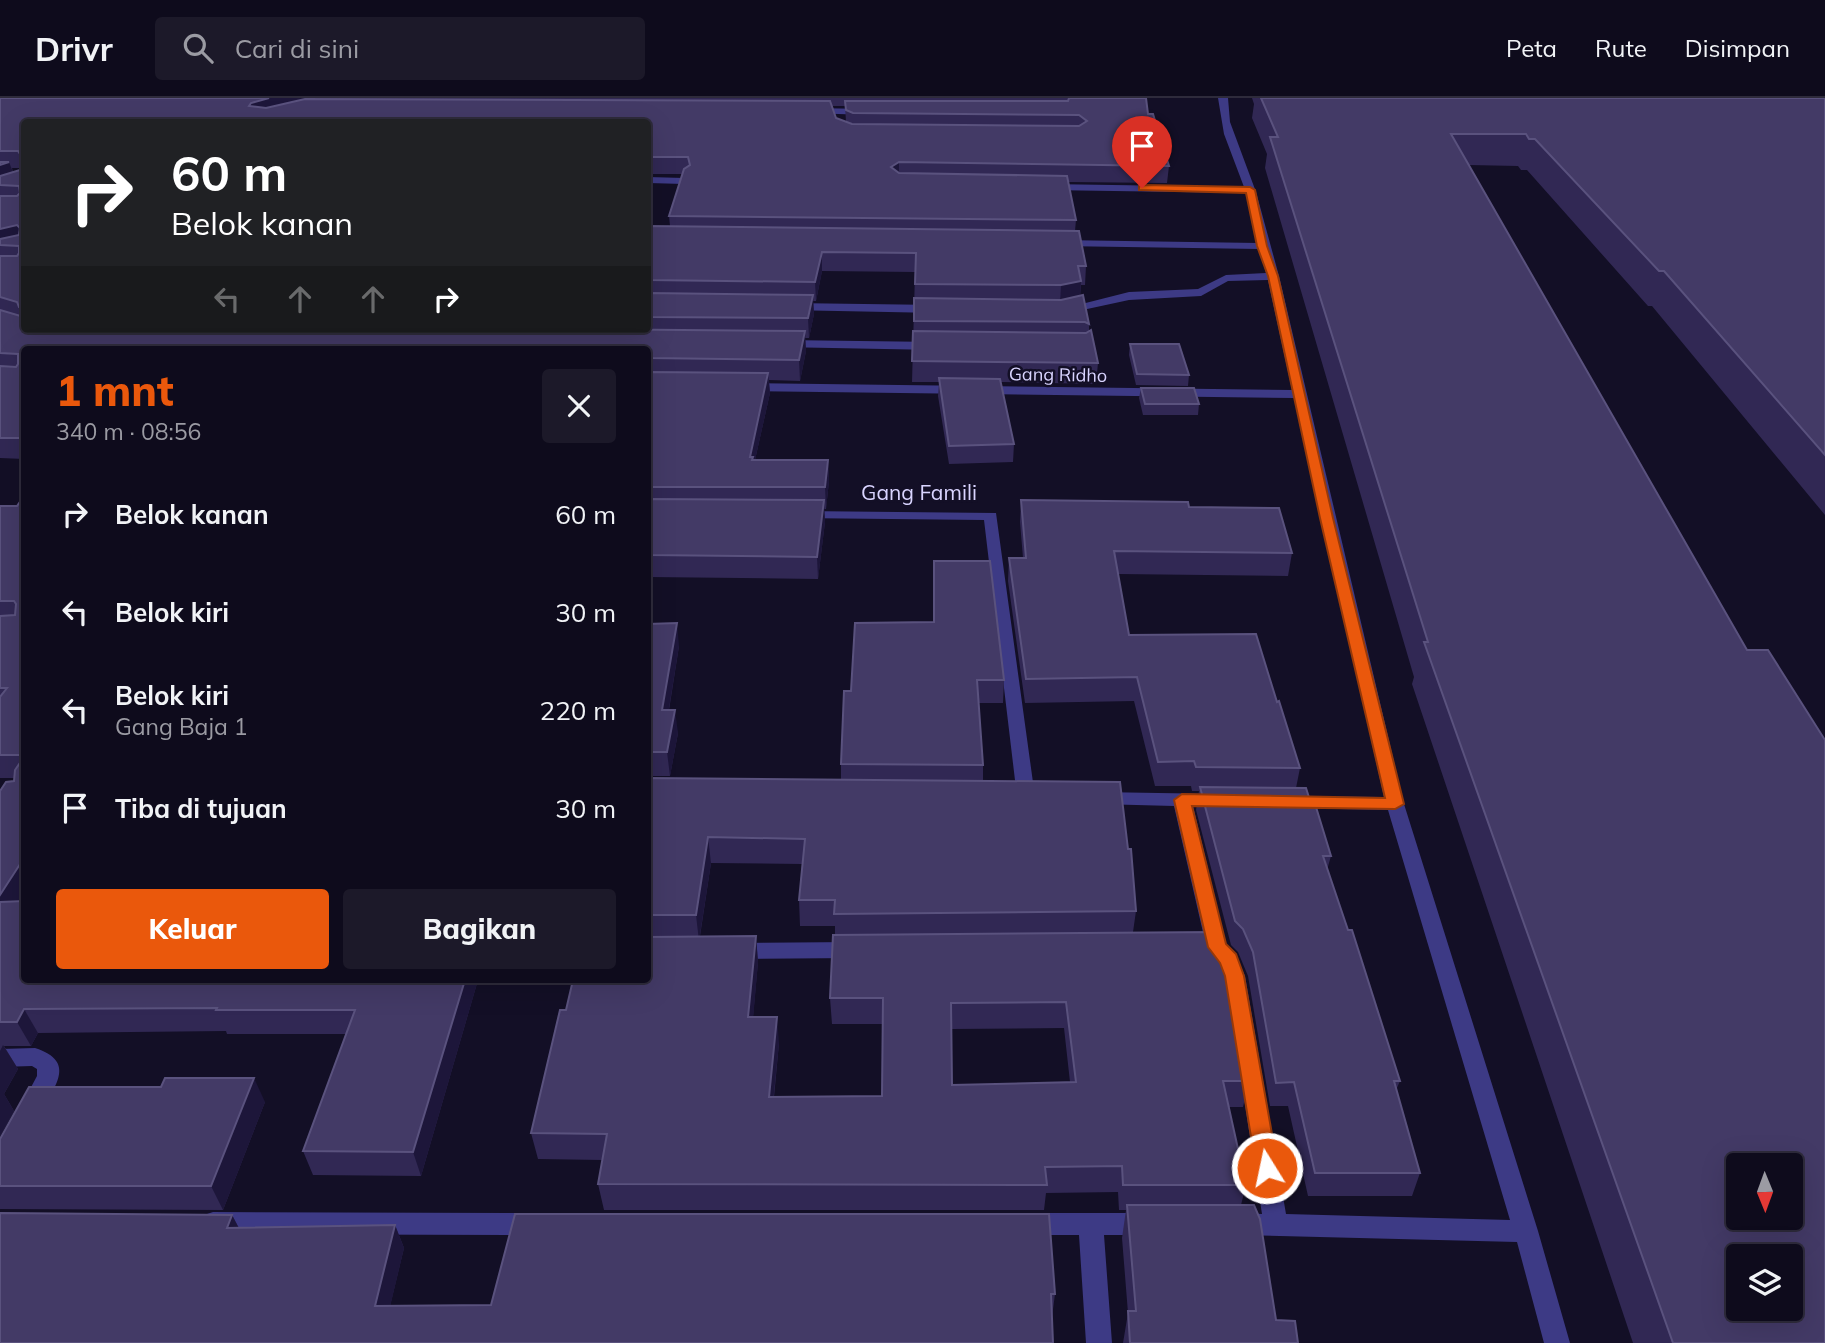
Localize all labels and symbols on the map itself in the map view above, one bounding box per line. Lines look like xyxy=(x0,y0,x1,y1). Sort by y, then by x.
pin xyxy=(1112,116,1172,188)
street label: Gang Ridho xyxy=(1009,362,1107,387)
street label: Gang Famili xyxy=(861,479,977,505)
position arrow xyxy=(1230,1131,1304,1205)
north arrow xyxy=(1726,1153,1802,1230)

